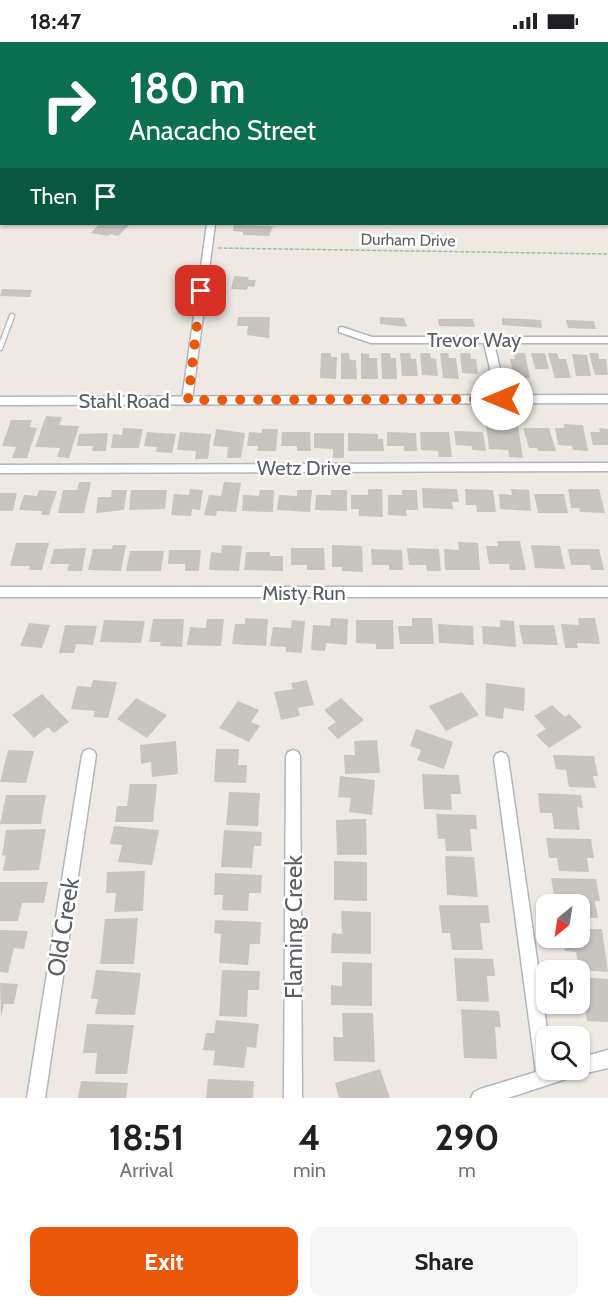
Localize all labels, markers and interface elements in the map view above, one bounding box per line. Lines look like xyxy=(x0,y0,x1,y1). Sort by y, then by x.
text: 18:47 xyxy=(30,8,81,35)
text: 180 m xyxy=(129,62,245,114)
icon: right xyxy=(30,66,108,144)
text: Anacacho Street xyxy=(129,114,316,147)
icon: arrive xyxy=(89,180,122,213)
text: Then xyxy=(30,183,77,210)
street label: Durham Drive xyxy=(360,230,456,250)
pin xyxy=(175,265,226,316)
icon: arrive xyxy=(184,274,217,307)
street label: Trevor Way xyxy=(427,328,521,352)
position arrow xyxy=(470,367,534,431)
street label: Stahl Road xyxy=(78,389,170,413)
street label: Wetz Drive xyxy=(257,456,351,480)
street label: Misty Run xyxy=(262,581,346,605)
street label: Flaming Creek xyxy=(279,855,308,999)
street label: Old Creek xyxy=(41,875,85,979)
north arrow xyxy=(536,894,590,948)
map controls xyxy=(536,894,590,1080)
button: sound xyxy=(536,960,590,1014)
button: search xyxy=(536,1026,590,1080)
text: 18:51 xyxy=(109,1115,184,1159)
text: 4 xyxy=(298,1115,321,1159)
text: 290 xyxy=(435,1115,499,1159)
text: Arrival xyxy=(120,1158,173,1182)
text: min xyxy=(293,1158,326,1182)
text: m xyxy=(458,1158,476,1182)
button: Exit xyxy=(30,1227,298,1296)
button: Share xyxy=(310,1227,578,1296)

